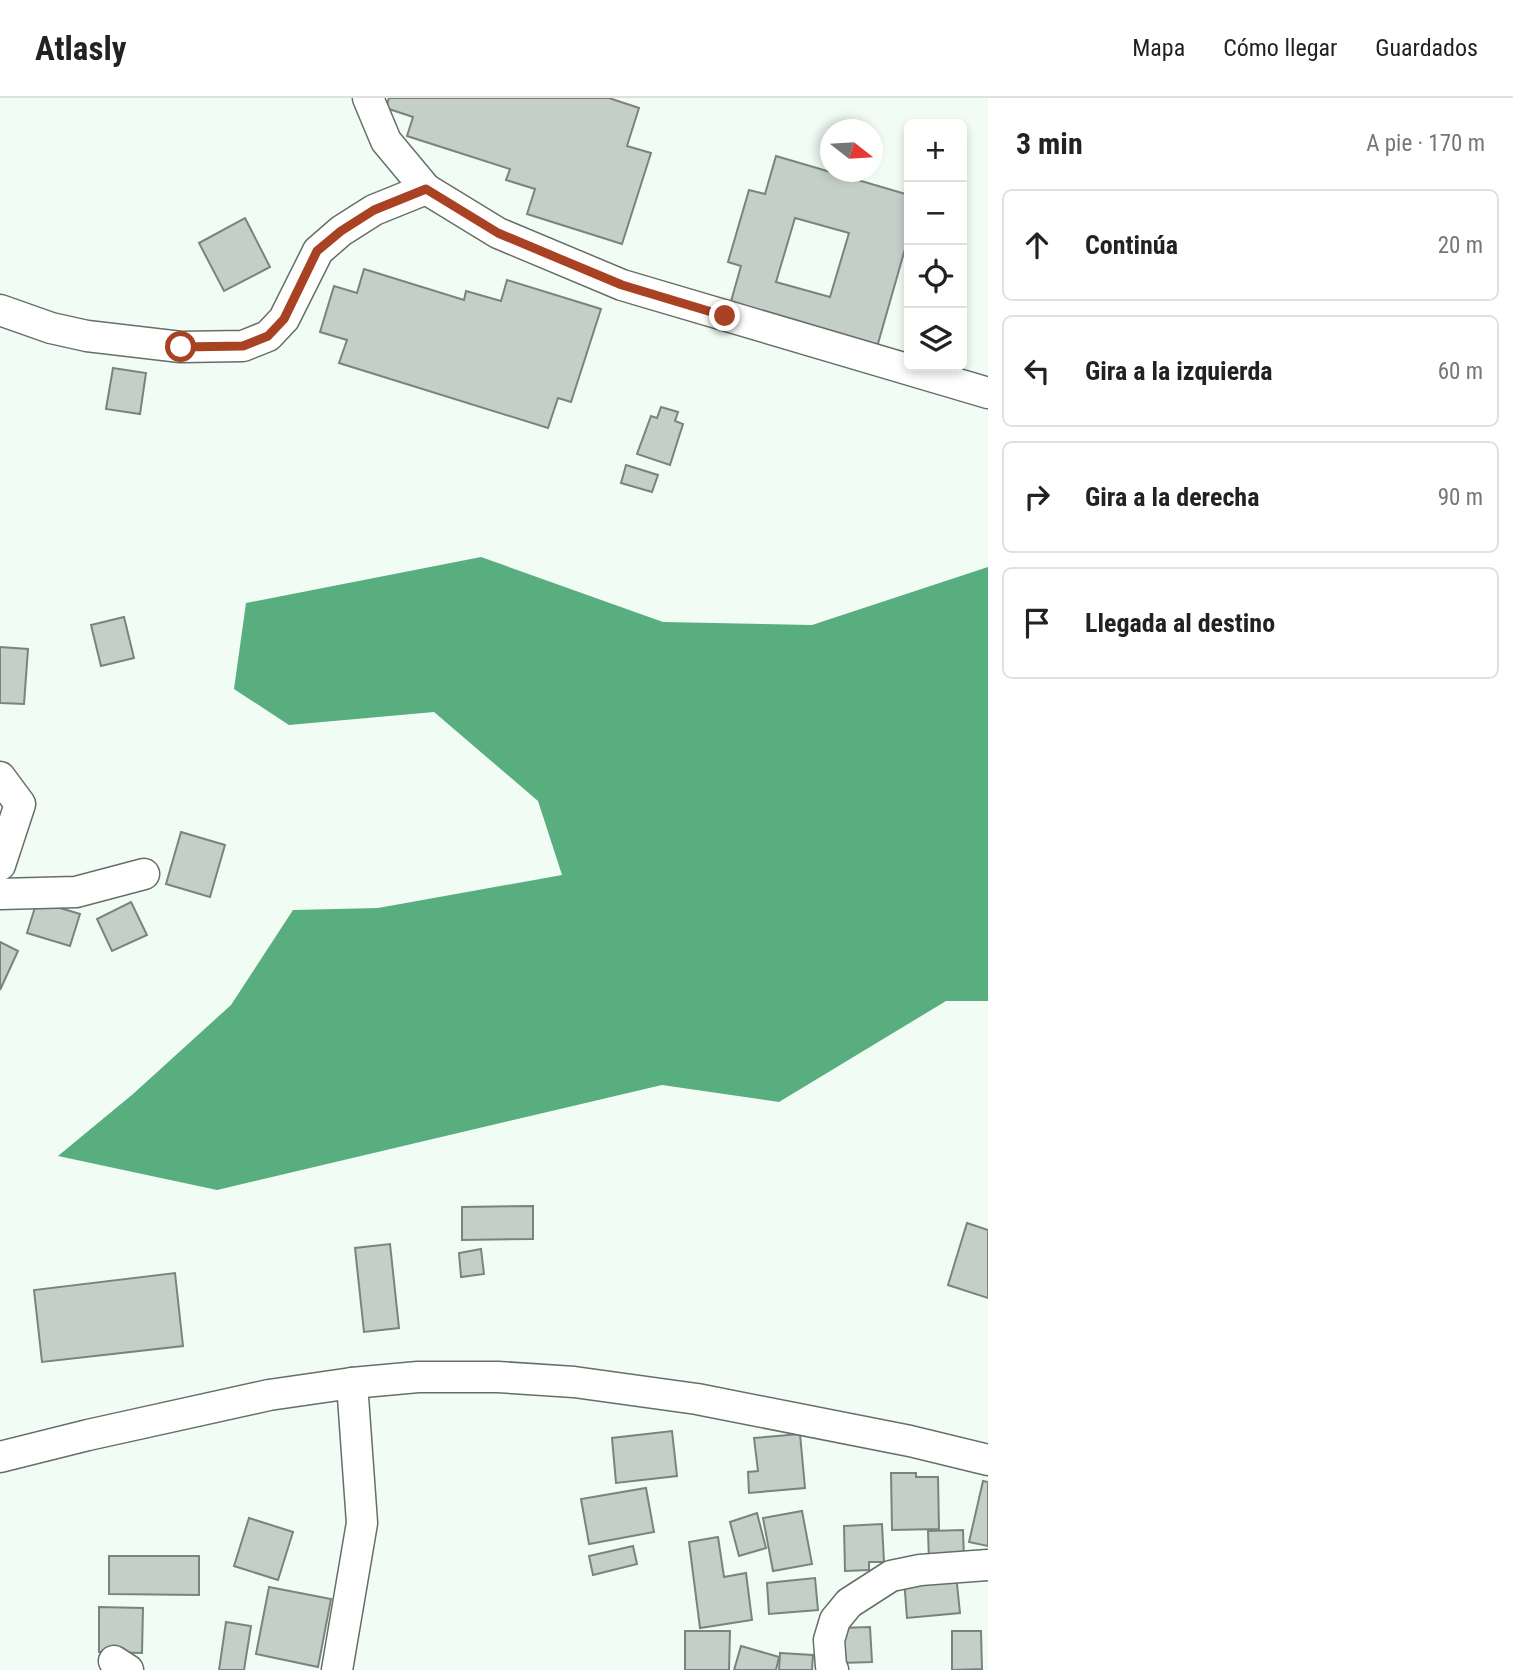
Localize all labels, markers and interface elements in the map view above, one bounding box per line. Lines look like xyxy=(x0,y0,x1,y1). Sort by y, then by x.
text: Atlasly xyxy=(35,29,126,68)
text: Mapa xyxy=(1132,34,1185,62)
text: Cómo llegar xyxy=(1223,34,1337,62)
text: Guardados xyxy=(1375,34,1478,62)
north arrow xyxy=(820,119,883,182)
map controls xyxy=(904,119,967,371)
button: + xyxy=(904,119,967,182)
text: 3 min xyxy=(1016,126,1083,161)
text: A pie · 170 m xyxy=(1366,130,1485,157)
button: − xyxy=(904,182,967,245)
icon: ahead xyxy=(1018,226,1056,264)
text: Continúa xyxy=(1085,230,1178,260)
text: 20 m xyxy=(1438,232,1483,259)
button: locate xyxy=(904,245,967,308)
route end xyxy=(709,300,740,331)
button: layers xyxy=(904,308,967,371)
route start xyxy=(165,331,196,362)
icon: left xyxy=(1018,352,1056,390)
text: Gira a la izquierda xyxy=(1085,356,1273,386)
text: 60 m xyxy=(1438,358,1483,385)
icon: right xyxy=(1018,478,1056,516)
text: Gira a la derecha xyxy=(1085,482,1259,512)
text: 90 m xyxy=(1438,484,1483,511)
icon: arrive xyxy=(1018,604,1056,642)
text: Llegada al destino xyxy=(1085,608,1275,638)

